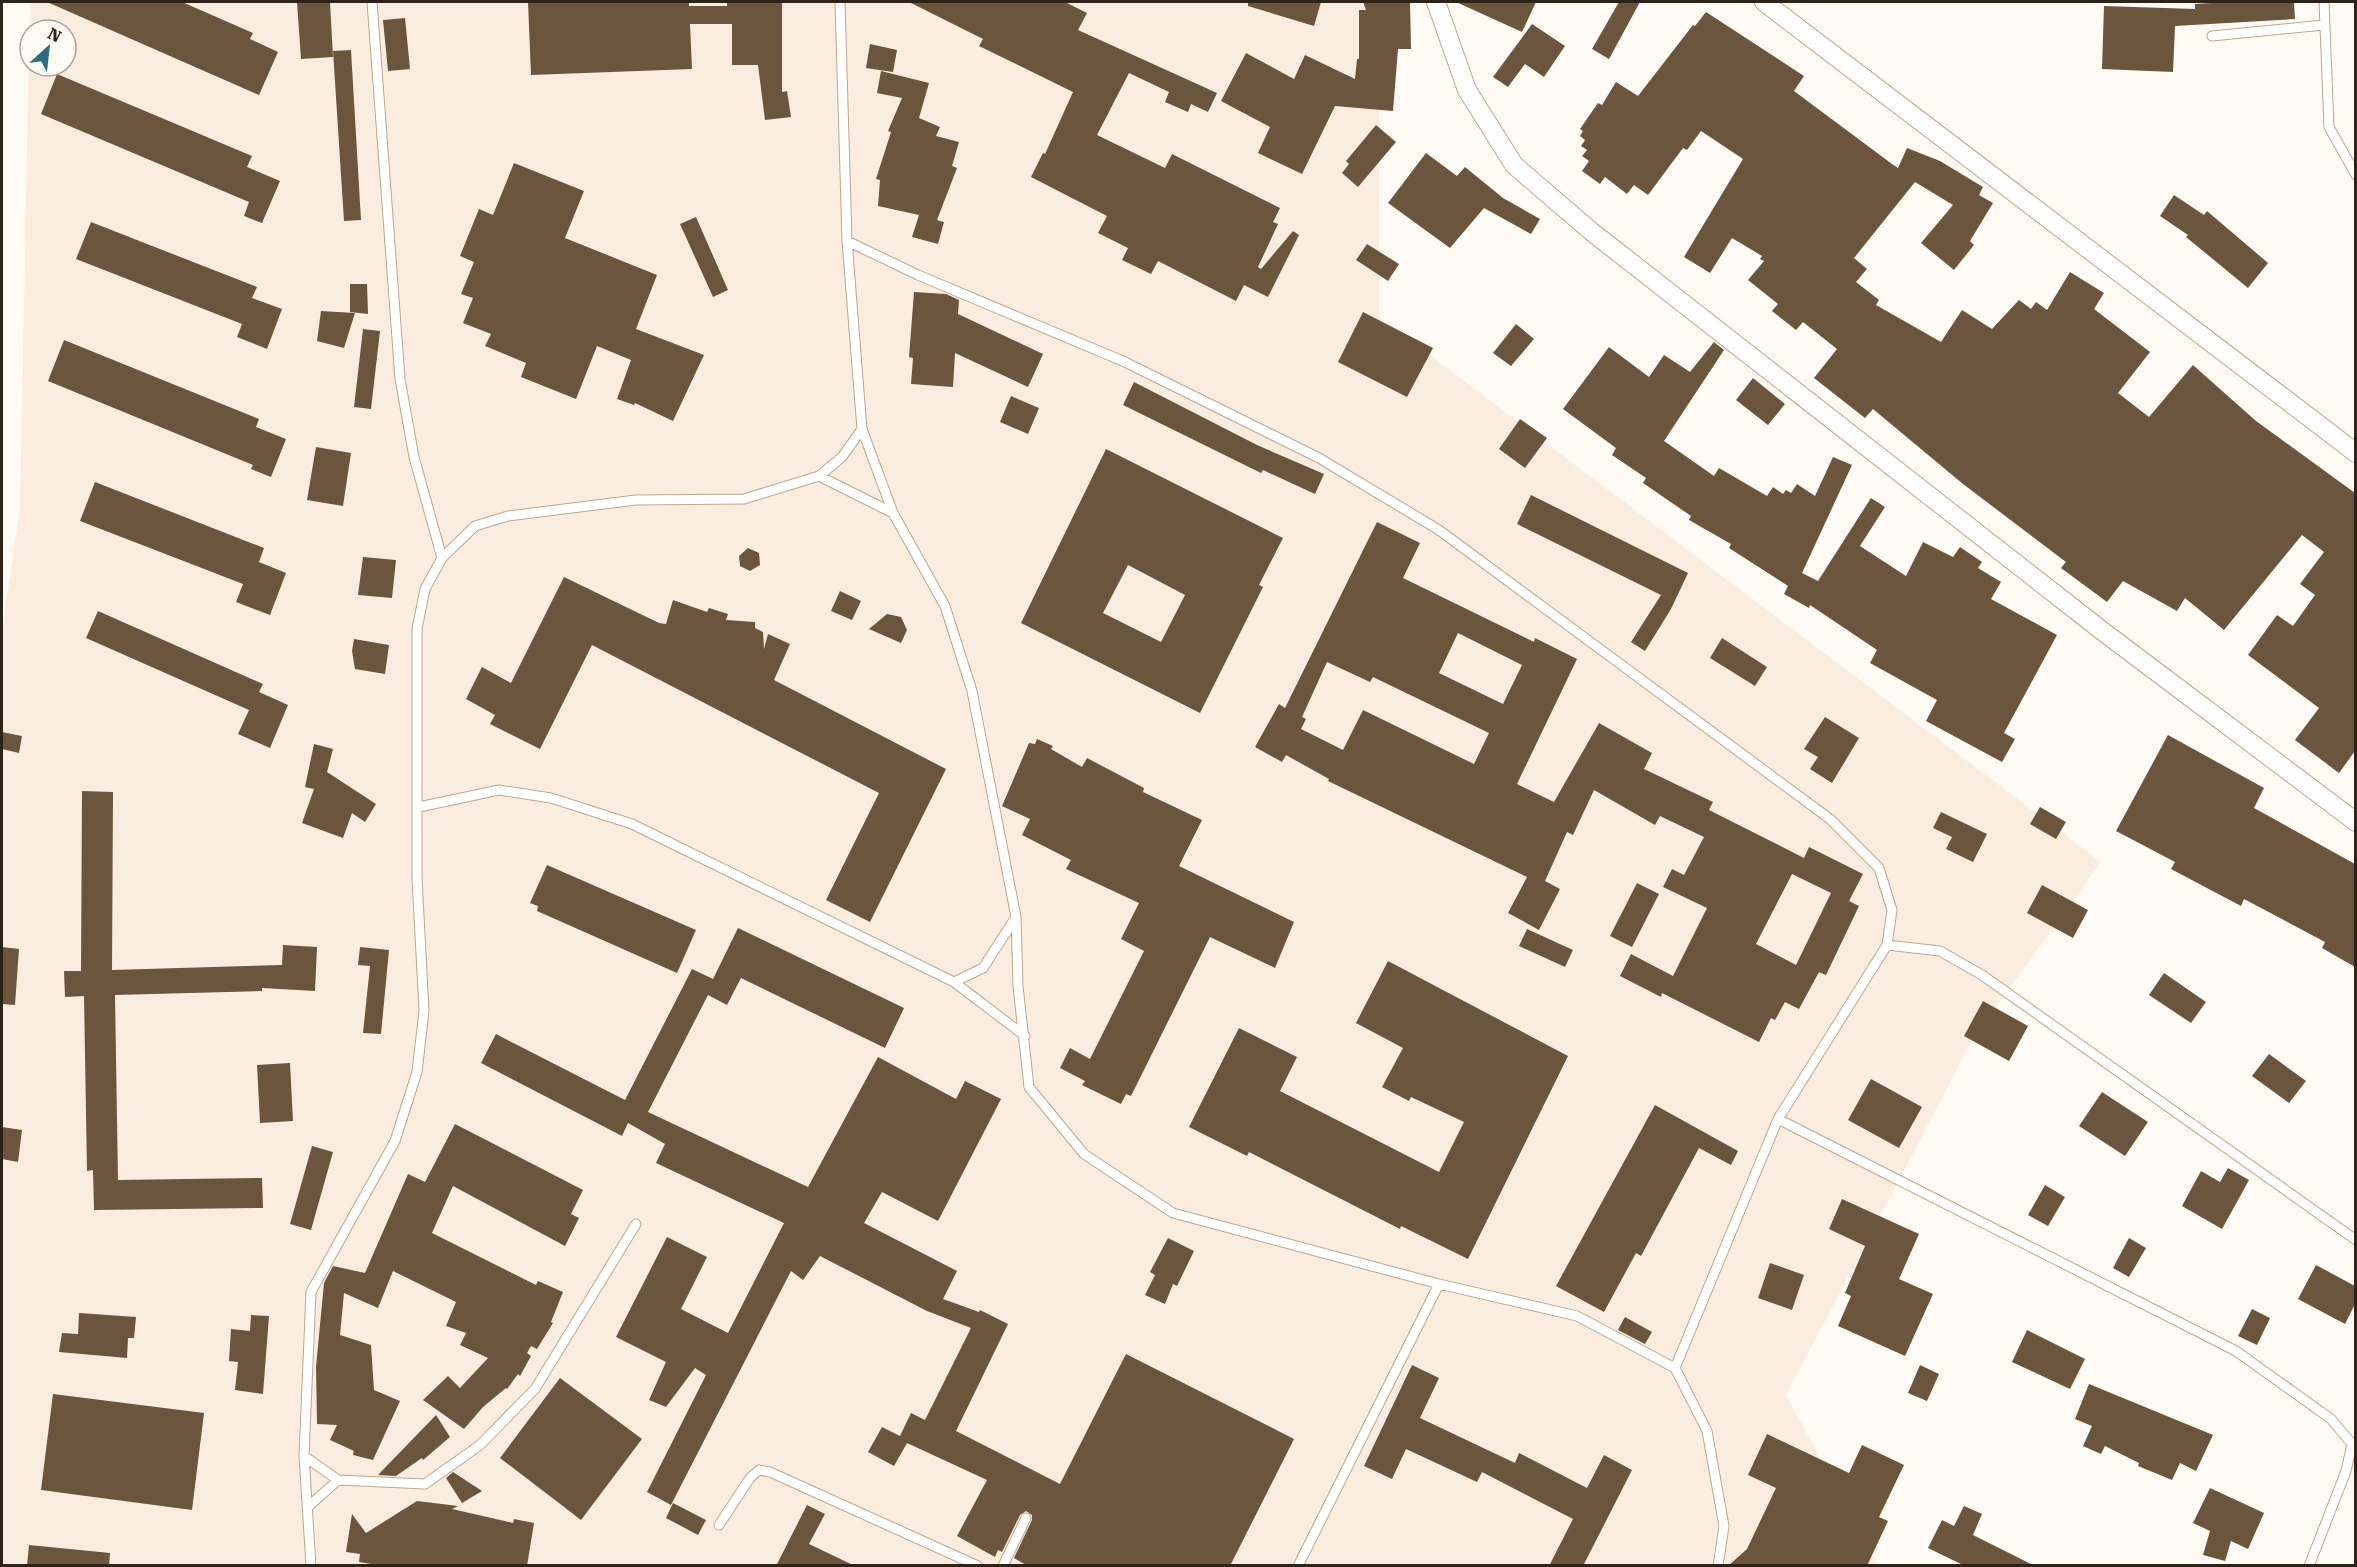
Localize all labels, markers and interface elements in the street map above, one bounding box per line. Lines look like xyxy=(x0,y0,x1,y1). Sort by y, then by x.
north arrow xyxy=(18,18,78,78)
text: N xyxy=(45,24,64,46)

